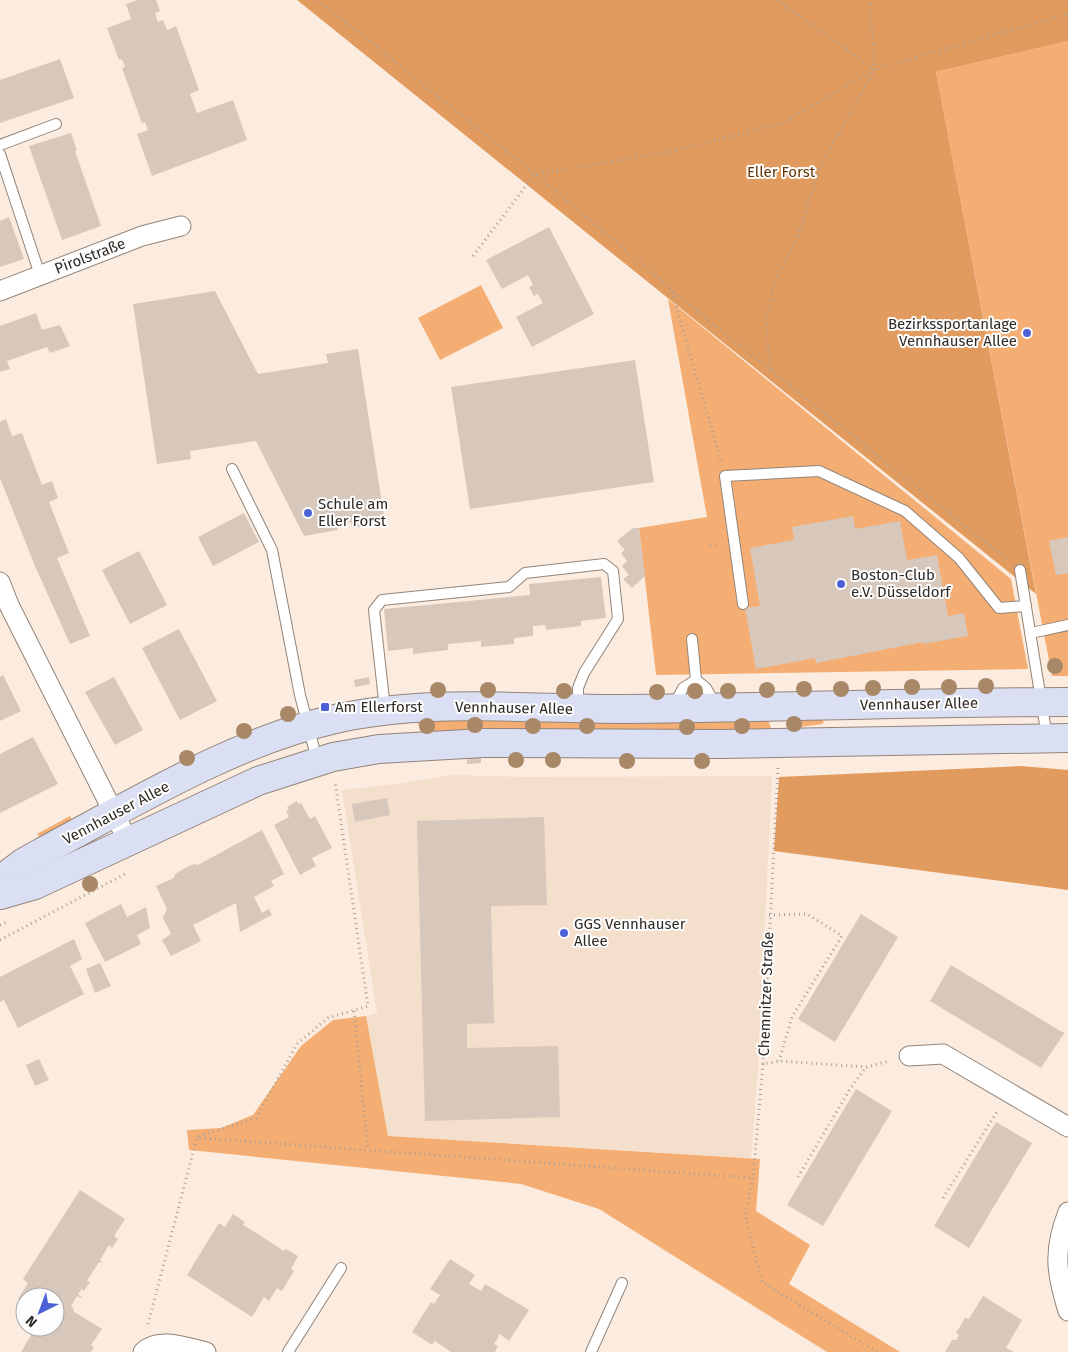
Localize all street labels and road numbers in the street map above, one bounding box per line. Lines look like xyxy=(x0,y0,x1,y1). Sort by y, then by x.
street label: Pirolstraße xyxy=(52,234,128,278)
street label: Vennhauser Allee xyxy=(860,694,978,714)
street label: Vennhauser Allee xyxy=(455,698,573,718)
street label: Vennhauser Allee xyxy=(60,777,172,849)
street label: Chemnitzer Straße xyxy=(755,931,777,1057)

